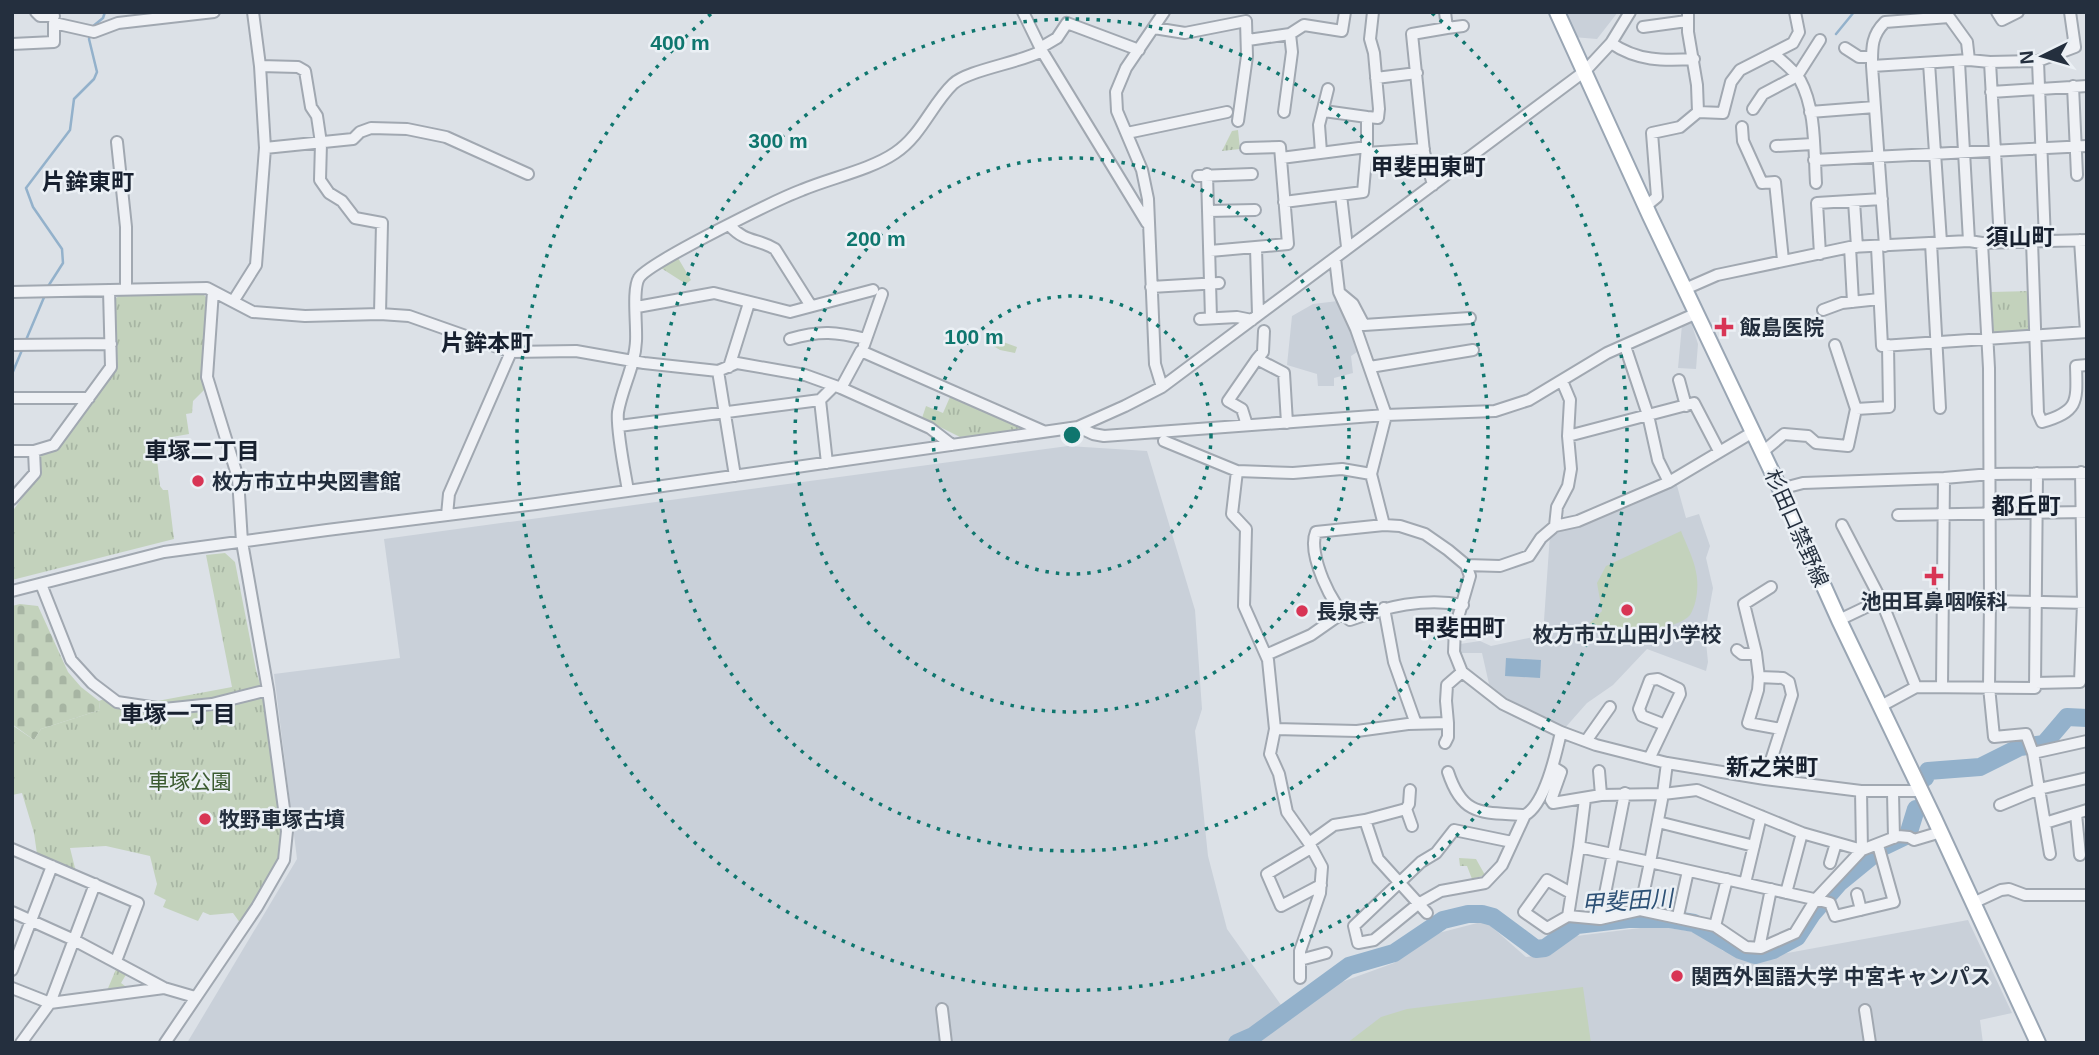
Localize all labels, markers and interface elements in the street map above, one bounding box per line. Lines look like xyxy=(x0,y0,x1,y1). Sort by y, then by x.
north arrow xyxy=(2008,21,2078,91)
text: 400 m xyxy=(650,31,710,54)
text: N xyxy=(2016,50,2038,65)
text: 300 m xyxy=(748,129,808,152)
district label: 甲斐田東町 xyxy=(1371,154,1486,180)
district label: 片鉾東町 xyxy=(42,169,134,195)
district label: 須山町 xyxy=(1986,224,2055,250)
text: 200 m xyxy=(846,227,906,250)
place label: 飯島医院 xyxy=(1739,316,1824,339)
marker: 飯島医院 xyxy=(1714,317,1734,337)
text: 100 m xyxy=(944,325,1004,348)
district label: 片鉾本町 xyxy=(441,330,533,356)
centre of rings xyxy=(1060,423,1084,447)
district label: 車塚二丁目 xyxy=(145,438,260,464)
street label: 杉田口禁野線 xyxy=(1761,466,1833,590)
place label: 枚方市立中央図書館 xyxy=(212,470,401,493)
marker: 枚方市立中央図書館 xyxy=(190,473,206,489)
district label: 都丘町 xyxy=(1992,493,2061,519)
marker: 池田耳鼻咽喉科 xyxy=(1924,566,1944,586)
place label: 池田耳鼻咽喉科 xyxy=(1861,590,2008,613)
place label: 長泉寺 xyxy=(1316,600,1379,623)
marker: 枚方市立山田小学校 xyxy=(1619,602,1635,618)
marker: 長泉寺 xyxy=(1294,603,1310,619)
district label: 甲斐田町 xyxy=(1413,615,1505,641)
place label: 枚方市立山田小学校 xyxy=(1533,623,1722,646)
district label: 車塚一丁目 xyxy=(121,701,236,727)
district label: 新之栄町 xyxy=(1726,754,1818,780)
park label: 車塚公園 xyxy=(148,770,232,793)
place label: 牧野車塚古墳 xyxy=(219,808,345,831)
marker: 牧野車塚古墳 xyxy=(197,811,213,827)
water label: 甲斐田川 xyxy=(1580,885,1677,917)
place label: 関西外国語大学 中宮キャンパス xyxy=(1691,965,1991,988)
marker: 関西外国語大学 中宮キャンパス xyxy=(1669,968,1685,984)

